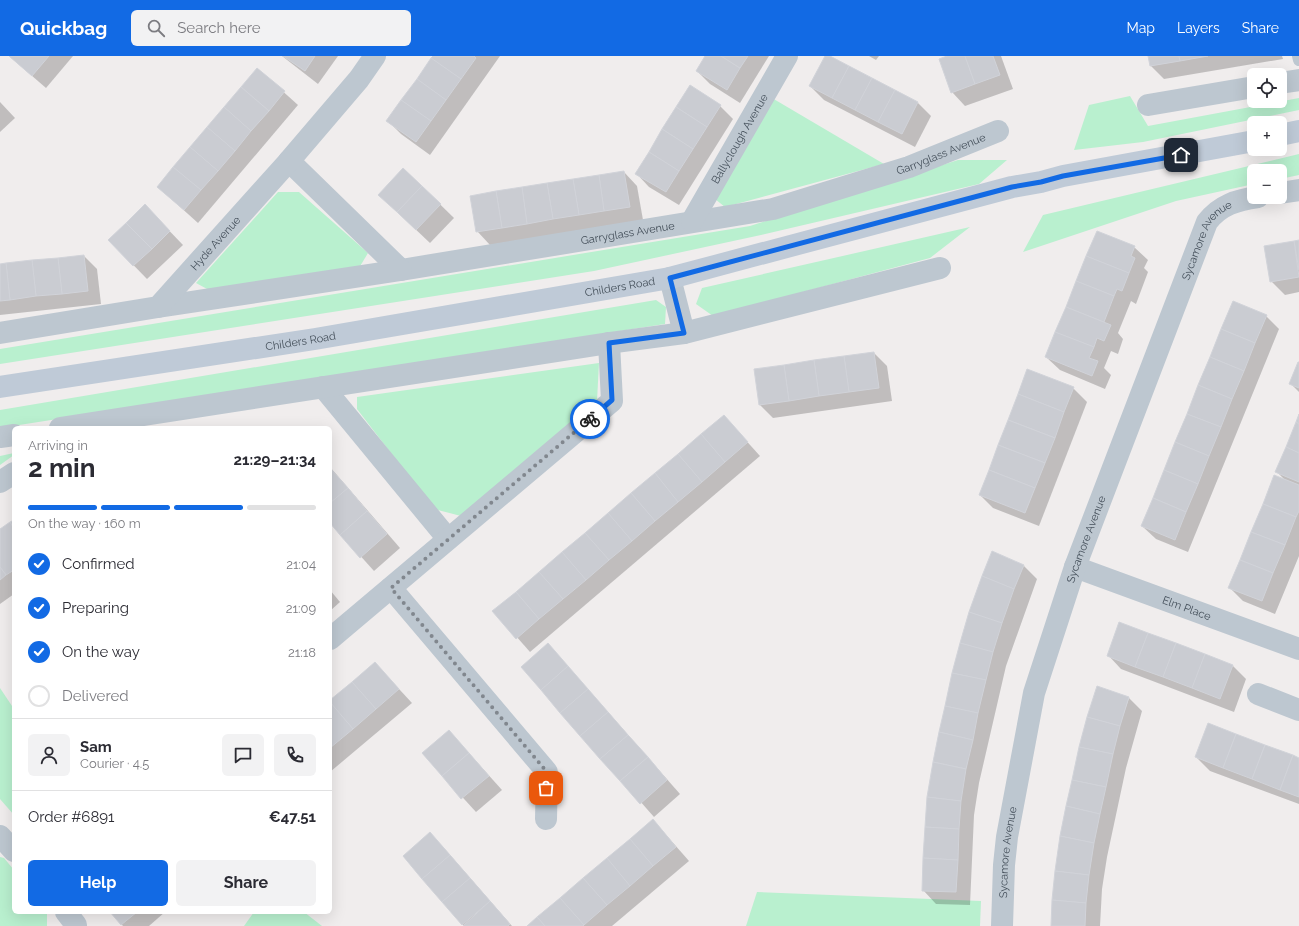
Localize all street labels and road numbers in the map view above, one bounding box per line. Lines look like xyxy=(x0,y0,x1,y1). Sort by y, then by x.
street label: Ballyclough Avenue xyxy=(709,91,771,186)
street label: Garryglass Avenue xyxy=(895,131,988,178)
street label: Sycamore Avenue xyxy=(1179,198,1234,282)
street label: Hyde Avenue xyxy=(188,213,244,273)
street label: Garryglass Avenue xyxy=(580,219,676,247)
street label: Childers Road xyxy=(584,275,656,300)
street label: Childers Road xyxy=(264,330,337,353)
street label: Sycamore Avenue xyxy=(1064,493,1109,585)
street label: Elm Place xyxy=(1160,594,1213,623)
street label: Sycamore Avenue xyxy=(997,805,1020,898)

